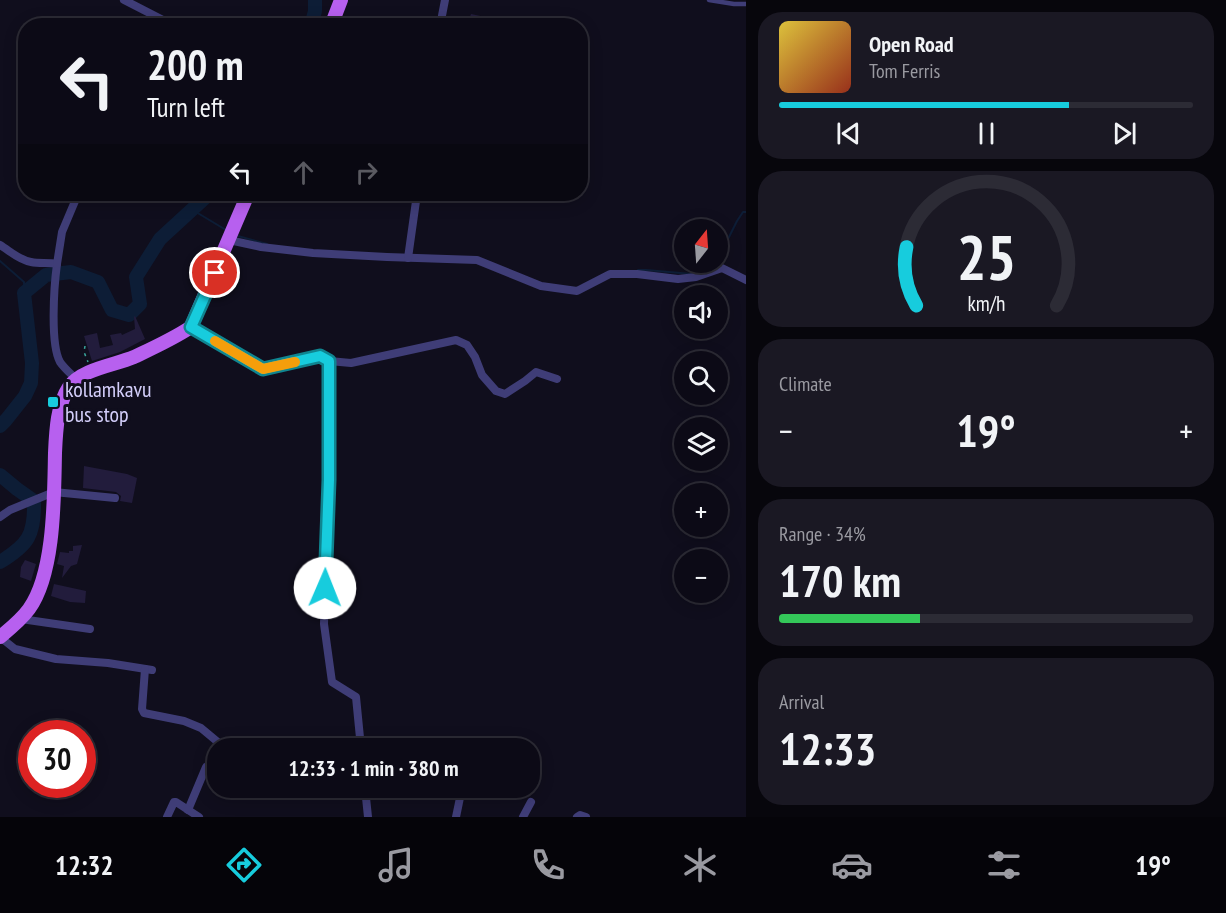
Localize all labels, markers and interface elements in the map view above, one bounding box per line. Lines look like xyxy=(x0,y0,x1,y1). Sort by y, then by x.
text: Open Road xyxy=(869,30,954,58)
text: 200 m xyxy=(147,37,244,92)
icon: left xyxy=(48,42,126,120)
text: Tom Ferris xyxy=(869,58,940,84)
text: Turn left xyxy=(147,90,225,124)
icon: previous xyxy=(832,117,865,150)
icon: pause xyxy=(970,117,1003,150)
icon: next xyxy=(1108,117,1141,150)
icon: left xyxy=(224,156,257,189)
icon: ahead xyxy=(287,156,320,189)
icon: right xyxy=(350,156,383,189)
text: 25 xyxy=(956,216,1016,297)
north arrow xyxy=(674,219,728,273)
map controls xyxy=(674,219,728,603)
pin xyxy=(189,247,240,298)
icon: arrive xyxy=(198,256,231,289)
button: sound xyxy=(674,285,728,339)
text: km/h xyxy=(967,290,1005,318)
button: search xyxy=(674,351,728,405)
text: Climate xyxy=(779,371,832,397)
place label: kollamkavu bus stop xyxy=(65,375,152,428)
marker: kollamkavu bus stop xyxy=(46,395,60,409)
text: 19° xyxy=(956,401,1016,459)
text: − xyxy=(779,409,793,452)
text: + xyxy=(1179,409,1193,452)
button: layers xyxy=(674,417,728,471)
button: + xyxy=(674,483,728,537)
text: Range · 34% xyxy=(779,521,866,547)
button: − xyxy=(674,549,728,603)
text: 170 km xyxy=(779,551,901,609)
position arrow xyxy=(293,556,357,620)
text: Arrival xyxy=(779,689,824,715)
text: 12:33 xyxy=(779,719,876,777)
speed limit sign: 30 xyxy=(18,720,96,798)
text: 12:33 · 1 min · 380 m xyxy=(288,754,459,782)
icon: directions xyxy=(223,844,265,886)
icon: music xyxy=(375,844,417,886)
icon: phone xyxy=(527,844,569,886)
icon: climate xyxy=(679,844,721,886)
icon: car xyxy=(831,844,873,886)
icon: filters xyxy=(983,844,1025,886)
text: 12:32 xyxy=(55,848,113,882)
text: 19° xyxy=(1135,848,1171,882)

